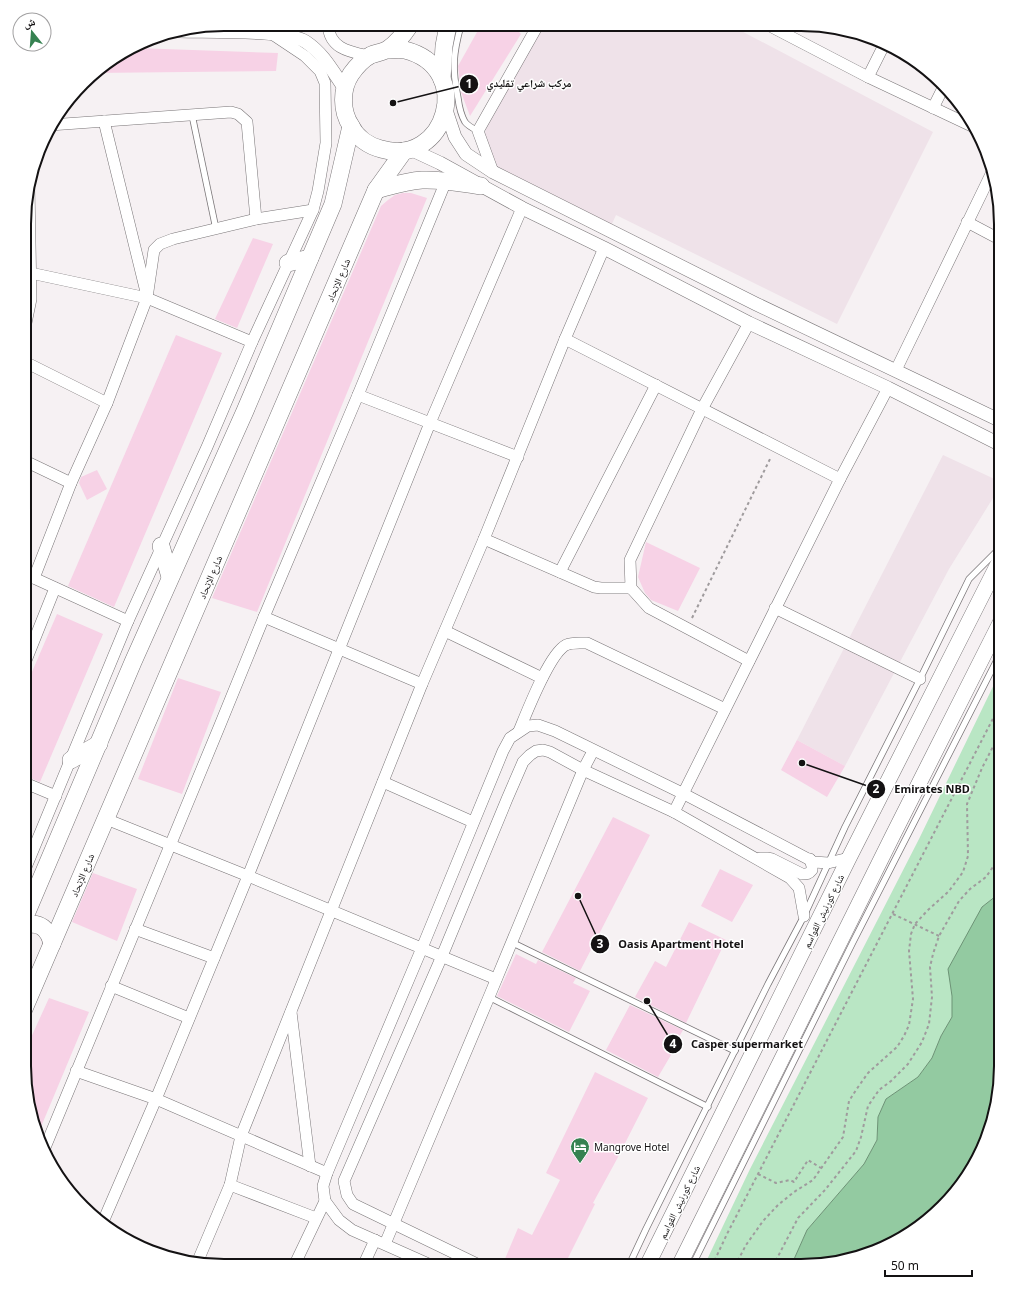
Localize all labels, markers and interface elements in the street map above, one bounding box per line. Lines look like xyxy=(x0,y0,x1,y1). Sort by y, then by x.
north arrow xyxy=(12,12,52,52)
text: ش xyxy=(21,13,37,32)
callout: مركب شراعي تقليدي xyxy=(459,72,580,95)
text: 1 xyxy=(466,75,472,92)
text: مركب شراعي تقليدي xyxy=(487,75,571,92)
street label: شارع الإتحاد xyxy=(323,256,354,304)
street label: شارع الإتحاد xyxy=(195,553,226,601)
callout: Emirates NBD xyxy=(866,778,978,801)
text: 2 xyxy=(873,780,880,797)
text: Emirates NBD xyxy=(894,781,970,796)
street label: شارع الإتحاد xyxy=(67,851,98,899)
street label: شارع كورنيش القواسم xyxy=(799,871,848,951)
callout: Oasis Apartment Hotel xyxy=(590,932,752,955)
text: 3 xyxy=(597,935,604,952)
text: Oasis Apartment Hotel xyxy=(618,936,744,951)
callout: Casper supermarket xyxy=(663,1033,811,1056)
text: 4 xyxy=(670,1035,677,1052)
text: Casper supermarket xyxy=(691,1036,803,1051)
hotel icon: Mangrove Hotel xyxy=(569,1136,591,1164)
place label: Mangrove Hotel xyxy=(594,1140,669,1154)
street label: شارع كورنيش القواسم xyxy=(655,1162,704,1242)
scale bar xyxy=(885,1252,972,1278)
text: 50 m xyxy=(891,1257,919,1274)

